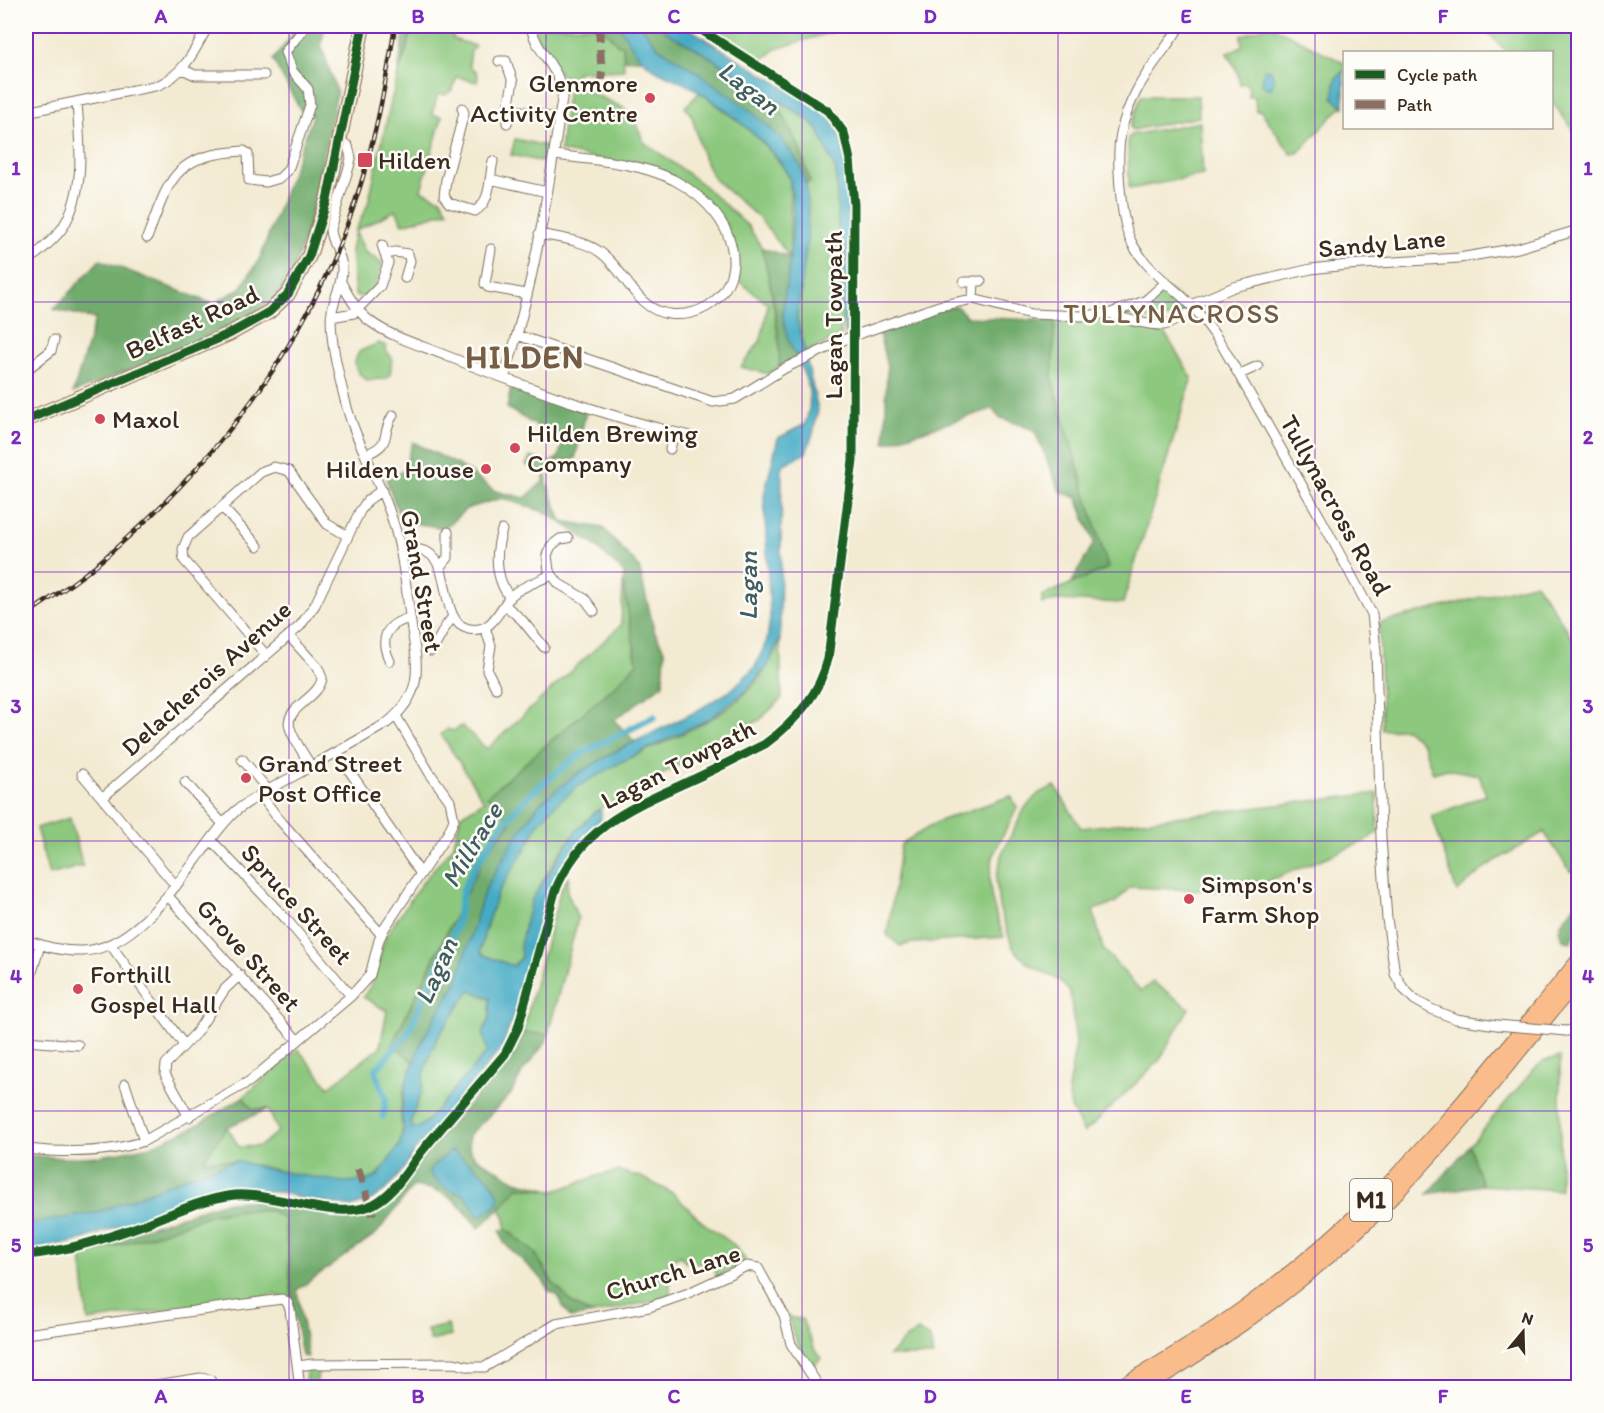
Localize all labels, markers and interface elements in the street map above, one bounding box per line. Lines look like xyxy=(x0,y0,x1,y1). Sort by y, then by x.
text: A xyxy=(154,4,168,28)
text: B xyxy=(412,4,425,28)
text: C xyxy=(668,4,681,28)
text: D xyxy=(923,4,937,28)
text: E xyxy=(1180,4,1192,28)
text: F xyxy=(1438,4,1449,28)
legend xyxy=(1343,51,1553,129)
water label: Lagan xyxy=(712,53,787,122)
text: Cycle path xyxy=(1397,64,1478,86)
place label: Glenmore Activity Centre xyxy=(470,67,638,129)
marker: Glenmore Activity Centre xyxy=(643,91,657,105)
text: Path xyxy=(1397,94,1432,116)
place label: Hilden xyxy=(378,144,451,176)
marker: Hilden xyxy=(356,151,374,169)
text: 1 xyxy=(11,156,21,180)
text: 1 xyxy=(1583,156,1593,180)
street label: Sandy Lane xyxy=(1317,221,1447,265)
street label: Lagan Towpath xyxy=(817,230,849,399)
street label: Belfast Road xyxy=(121,277,264,367)
district label: TULLYNACROSS xyxy=(1063,296,1281,330)
district label: HILDEN xyxy=(465,338,585,376)
place label: Maxol xyxy=(112,403,179,435)
street label: Tullynacross Road xyxy=(1273,409,1399,601)
marker: Maxol xyxy=(93,412,107,426)
place label: Hilden Brewing Company xyxy=(527,417,699,479)
text: 2 xyxy=(11,425,22,449)
text: 2 xyxy=(1583,425,1594,449)
marker: Hilden Brewing Company xyxy=(508,441,522,455)
place label: Hilden House xyxy=(326,453,474,485)
marker: Hilden House xyxy=(479,462,493,476)
street label: Grand Street xyxy=(394,507,450,655)
water label: Lagan xyxy=(731,551,764,621)
street label: Delacherois Avenue xyxy=(114,593,298,763)
text: 3 xyxy=(11,694,22,718)
text: 3 xyxy=(1583,694,1594,718)
street label: Lagan Towpath xyxy=(596,711,761,817)
place label: Grand Street Post Office xyxy=(258,747,403,809)
marker: Grand Street Post Office xyxy=(239,771,253,785)
water label: Millrace xyxy=(433,796,510,893)
street label: Spruce Street xyxy=(234,837,360,971)
place label: Simpson's Farm Shop xyxy=(1201,868,1320,930)
street label: Grove Street xyxy=(190,892,308,1018)
marker: Simpson's Farm Shop xyxy=(1182,892,1196,906)
water label: Lagan xyxy=(406,932,465,1009)
place label: Forthill Gospel Hall xyxy=(90,958,217,1020)
text: 4 xyxy=(10,964,22,988)
text: 4 xyxy=(1582,964,1594,988)
marker: Forthill Gospel Hall xyxy=(71,982,85,996)
road number: M1 xyxy=(1350,1179,1392,1221)
text: 5 xyxy=(11,1233,22,1257)
text: 5 xyxy=(1583,1233,1594,1257)
street label: Church Lane xyxy=(602,1236,744,1308)
north arrow xyxy=(1493,1302,1553,1362)
text: N xyxy=(1520,1308,1536,1329)
text: A xyxy=(154,1384,168,1408)
text: B xyxy=(412,1384,425,1408)
text: C xyxy=(668,1384,681,1408)
text: D xyxy=(923,1384,937,1408)
text: E xyxy=(1180,1384,1192,1408)
text: F xyxy=(1438,1384,1449,1408)

